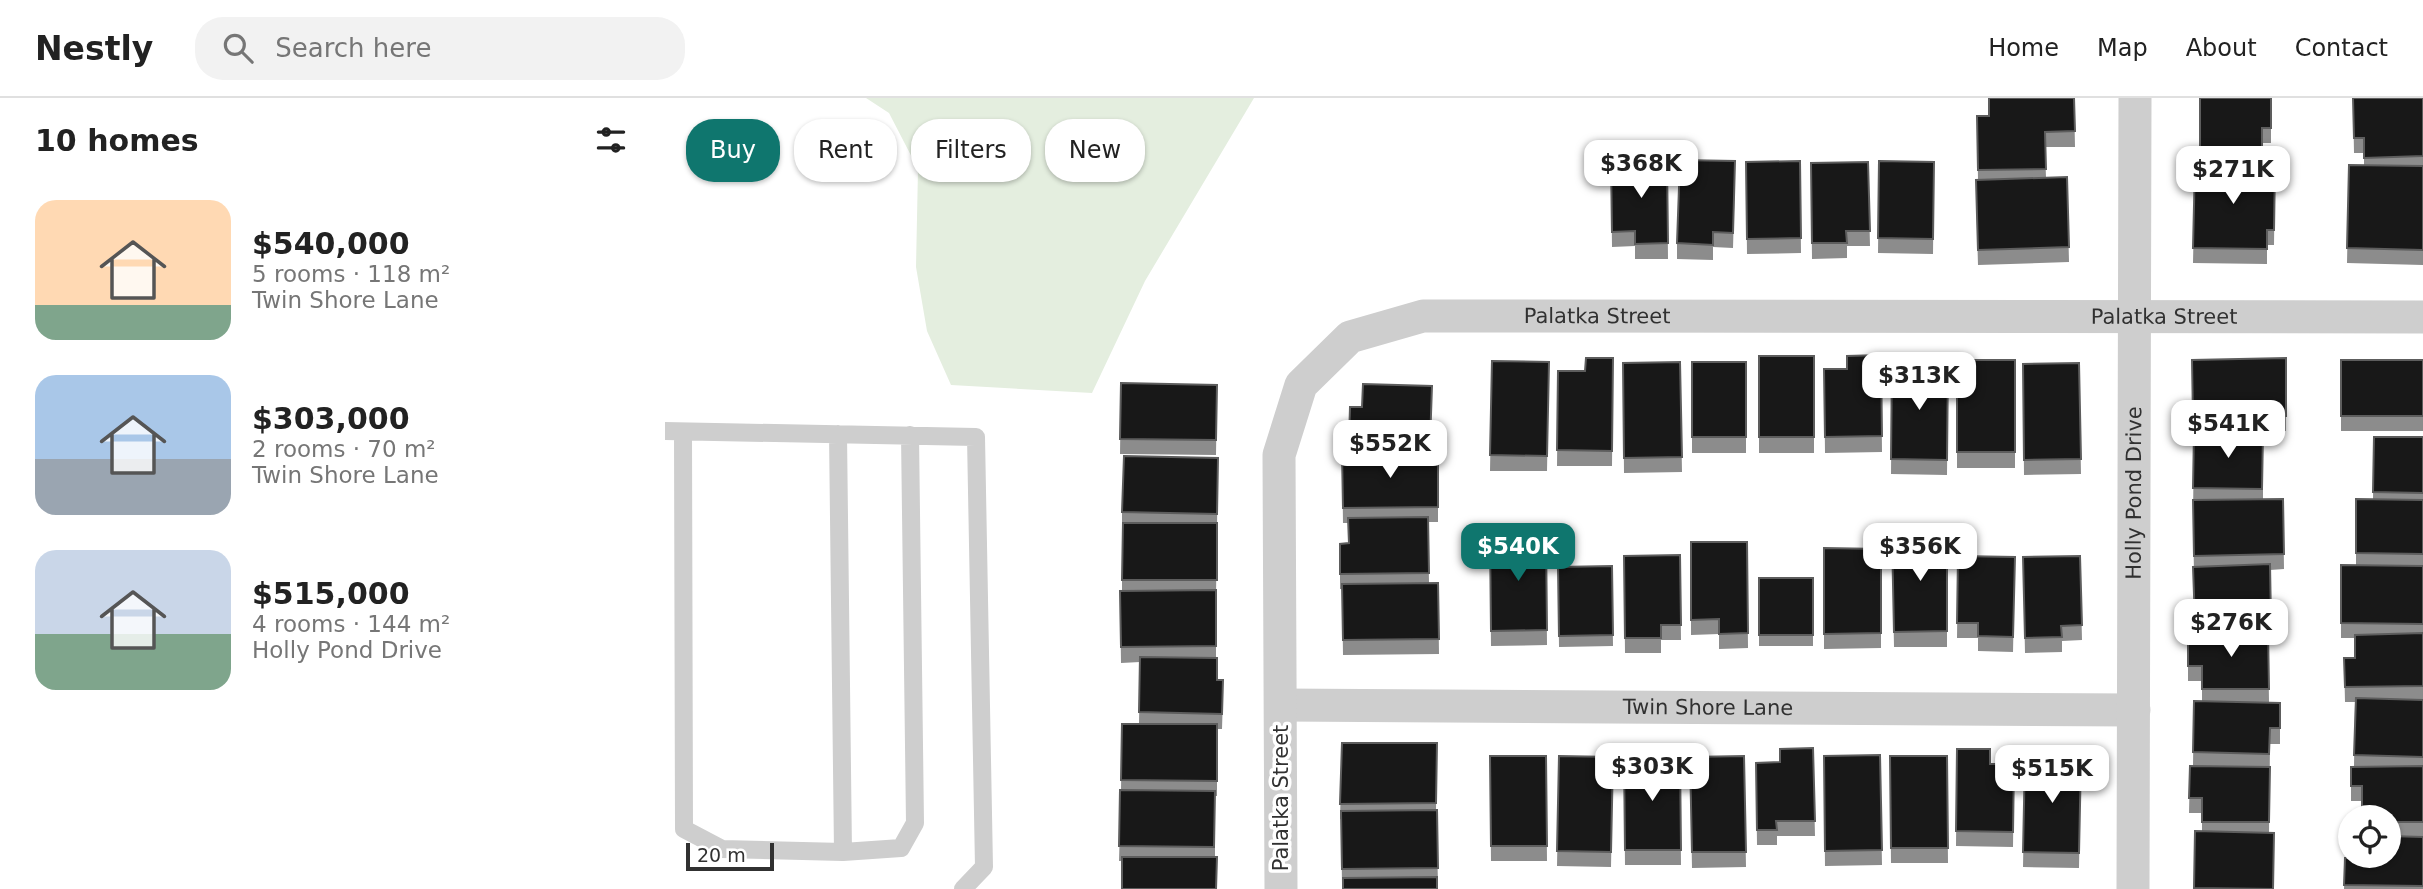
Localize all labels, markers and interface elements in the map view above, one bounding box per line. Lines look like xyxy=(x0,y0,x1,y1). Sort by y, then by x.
search box xyxy=(195,17,685,80)
text: Nestly xyxy=(35,29,153,68)
icon: search xyxy=(219,29,257,67)
text: Search here xyxy=(275,33,431,63)
text: Home xyxy=(1988,34,2059,62)
text: Map xyxy=(2097,34,2148,62)
text: About xyxy=(2186,34,2257,62)
text: Contact xyxy=(2295,34,2388,62)
chip: Buy xyxy=(686,119,780,182)
chip: Rent xyxy=(794,119,897,182)
chip: Filters xyxy=(911,119,1031,182)
chip: New xyxy=(1045,119,1145,182)
icon: filters xyxy=(592,121,630,159)
text: 10 homes xyxy=(35,123,199,158)
pin: $368K xyxy=(1592,140,1690,200)
pin: $271K xyxy=(2184,146,2282,206)
text: $368K xyxy=(1600,150,1682,176)
text: $271K xyxy=(2192,156,2274,182)
text: $540,000 xyxy=(252,226,410,261)
icon: home xyxy=(91,228,175,312)
text: 5 rooms · 118 m² xyxy=(252,261,450,287)
text: Twin Shore Lane xyxy=(252,287,439,313)
street label: Palatka Street xyxy=(1524,304,1670,328)
street label: Palatka Street xyxy=(2091,305,2237,329)
pin: $313K xyxy=(1870,352,1968,412)
text: $313K xyxy=(1878,362,1960,388)
pin: $541K xyxy=(2179,400,2277,460)
text: $303,000 xyxy=(252,401,410,436)
icon: home xyxy=(91,403,175,487)
street label: Holly Pond Drive xyxy=(2122,406,2146,580)
text: $541K xyxy=(2187,410,2269,436)
pin: $552K xyxy=(1341,420,1439,480)
text: $552K xyxy=(1349,430,1431,456)
text: 2 rooms · 70 m² xyxy=(252,436,436,462)
text: Twin Shore Lane xyxy=(252,462,439,488)
pin: $540K xyxy=(1469,524,1567,583)
pin: $356K xyxy=(1871,524,1969,583)
text: $540K xyxy=(1477,533,1559,559)
text: $356K xyxy=(1879,533,1961,559)
text: $515,000 xyxy=(252,576,410,611)
icon: home xyxy=(91,578,175,662)
pin: $276K xyxy=(2182,600,2280,659)
text: $276K xyxy=(2190,609,2272,635)
text: 4 rooms · 144 m² xyxy=(252,611,450,637)
text: Holly Pond Drive xyxy=(252,637,442,663)
street label: Twin Shore Lane xyxy=(1622,695,1793,720)
street label: Palatka Street xyxy=(1269,725,1293,871)
pin: $303K xyxy=(1603,744,1701,803)
pin: $515K xyxy=(2003,746,2101,805)
text: $303K xyxy=(1611,753,1693,779)
text: $515K xyxy=(2011,755,2093,781)
map controls xyxy=(2338,805,2401,868)
button: locate xyxy=(2338,805,2401,868)
scale bar xyxy=(686,840,773,872)
text: 20 m xyxy=(697,844,746,866)

